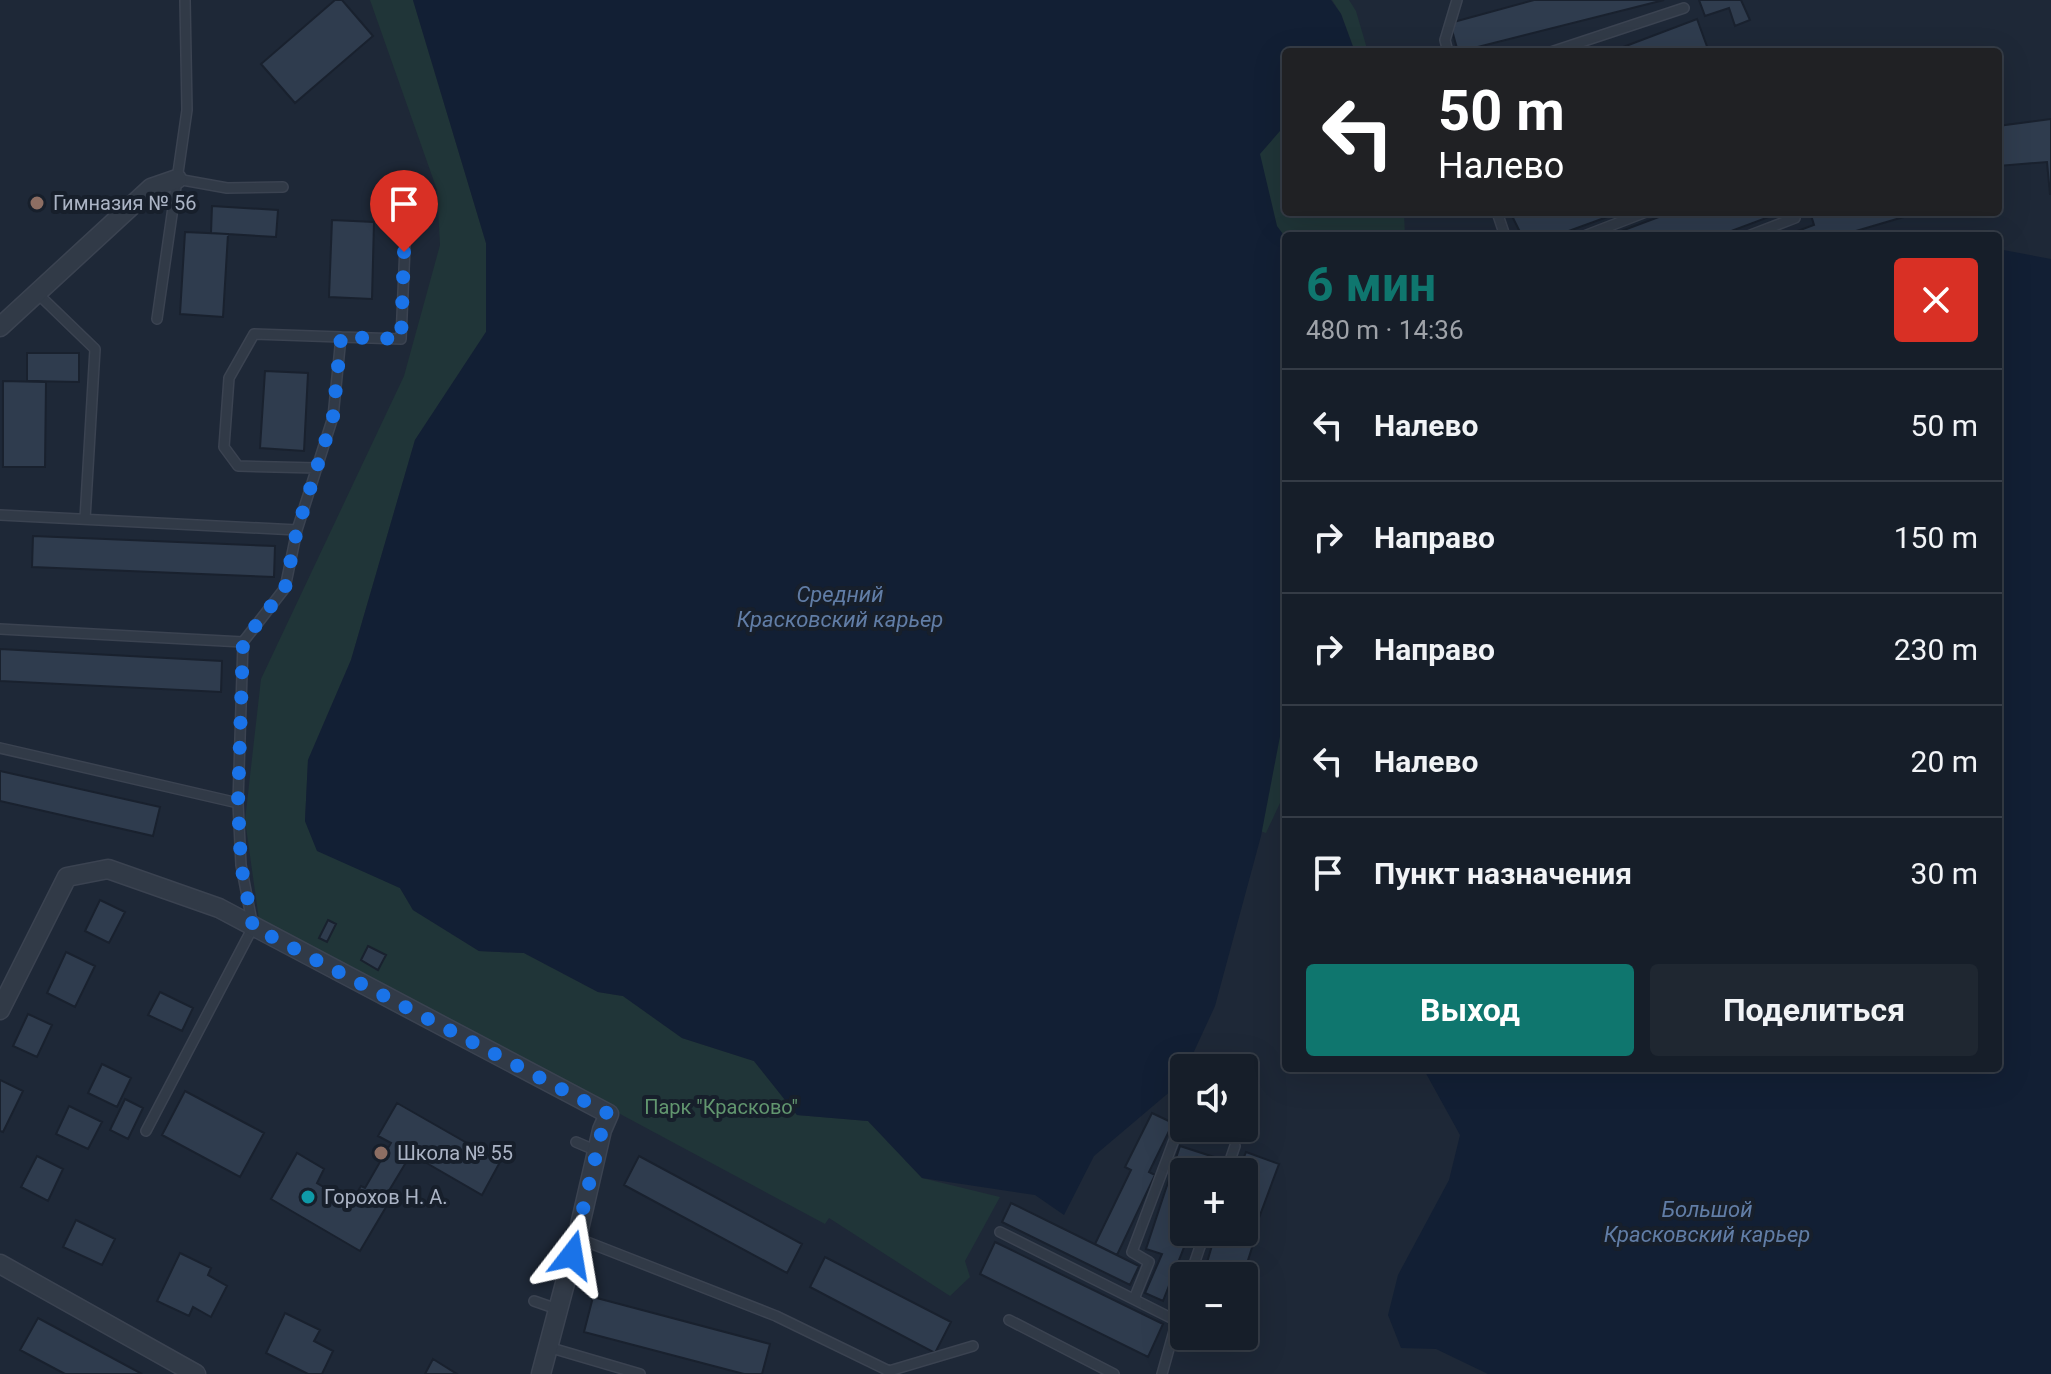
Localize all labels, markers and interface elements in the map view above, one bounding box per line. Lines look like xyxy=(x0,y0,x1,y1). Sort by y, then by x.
text: 50 m xyxy=(1438,78,1565,144)
icon: left xyxy=(1306,80,1410,184)
text: Налево xyxy=(1438,145,1564,187)
pin xyxy=(370,170,438,252)
icon: arrive xyxy=(382,182,426,226)
place label: Гимназия № 56 xyxy=(53,191,197,215)
marker: Гимназия № 56 xyxy=(28,194,46,212)
text: 6 мин xyxy=(1306,256,1436,313)
button: close xyxy=(1894,258,1978,342)
text: 480 m · 14:36 xyxy=(1306,315,1464,345)
icon: left xyxy=(1306,403,1350,447)
text: Налево xyxy=(1374,408,1478,443)
text: 50 m xyxy=(1911,408,1978,443)
icon: right xyxy=(1306,515,1350,559)
text: Направо xyxy=(1374,520,1495,555)
text: 150 m xyxy=(1894,520,1978,555)
water label: Средний Красковский карьер xyxy=(737,582,943,632)
icon: right xyxy=(1306,627,1350,671)
text: Направо xyxy=(1374,632,1495,667)
text: 230 m xyxy=(1894,632,1978,667)
icon: left xyxy=(1306,739,1350,783)
text: Налево xyxy=(1374,744,1478,779)
text: 20 m xyxy=(1911,744,1978,779)
icon: arrive xyxy=(1306,851,1350,895)
text: Пункт назначения xyxy=(1374,856,1632,891)
text: 30 m xyxy=(1911,856,1978,891)
button: Выход xyxy=(1306,964,1634,1056)
button: Поделиться xyxy=(1650,964,1978,1056)
map controls xyxy=(1170,1054,1258,1350)
button: sound xyxy=(1170,1054,1258,1142)
park label: Парк "Красково" xyxy=(644,1095,798,1119)
place label: Школа № 55 xyxy=(397,1141,513,1165)
marker: Школа № 55 xyxy=(372,1144,390,1162)
button: + xyxy=(1170,1158,1258,1246)
place label: Горохов Н. А. xyxy=(324,1185,447,1209)
marker: Горохов Н. А. xyxy=(299,1188,317,1206)
water label: Большой Красковский карьер xyxy=(1604,1197,1810,1247)
position arrow xyxy=(530,1213,614,1297)
button: − xyxy=(1170,1262,1258,1350)

